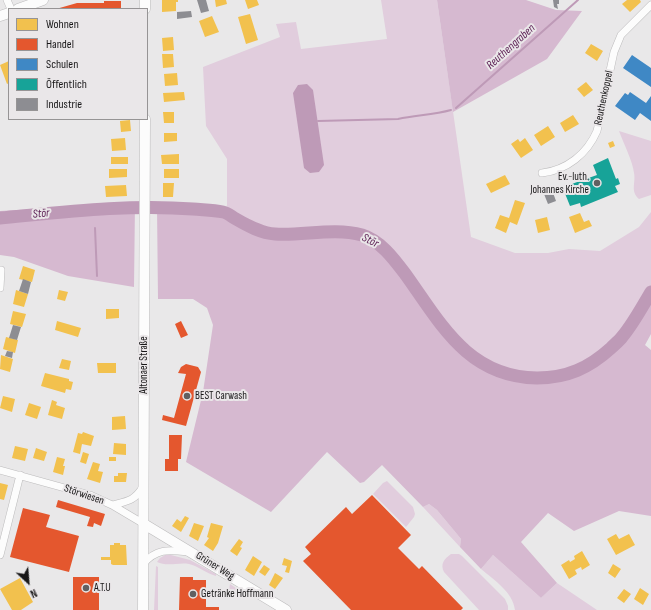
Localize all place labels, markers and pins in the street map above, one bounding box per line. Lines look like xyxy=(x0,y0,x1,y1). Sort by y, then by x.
place label: Ev.-luth. Johannes Kirche xyxy=(530,170,589,196)
marker: Ev.-luth. Johannes Kirche xyxy=(592,178,602,188)
place label: BEST Carwash xyxy=(195,389,247,403)
marker: BEST Carwash xyxy=(182,391,192,401)
place label: A.T.U xyxy=(94,581,111,595)
marker: A.T.U xyxy=(81,583,91,593)
place label: Getränke Hoffmann xyxy=(201,587,274,601)
marker: Getränke Hoffmann xyxy=(188,589,198,599)

